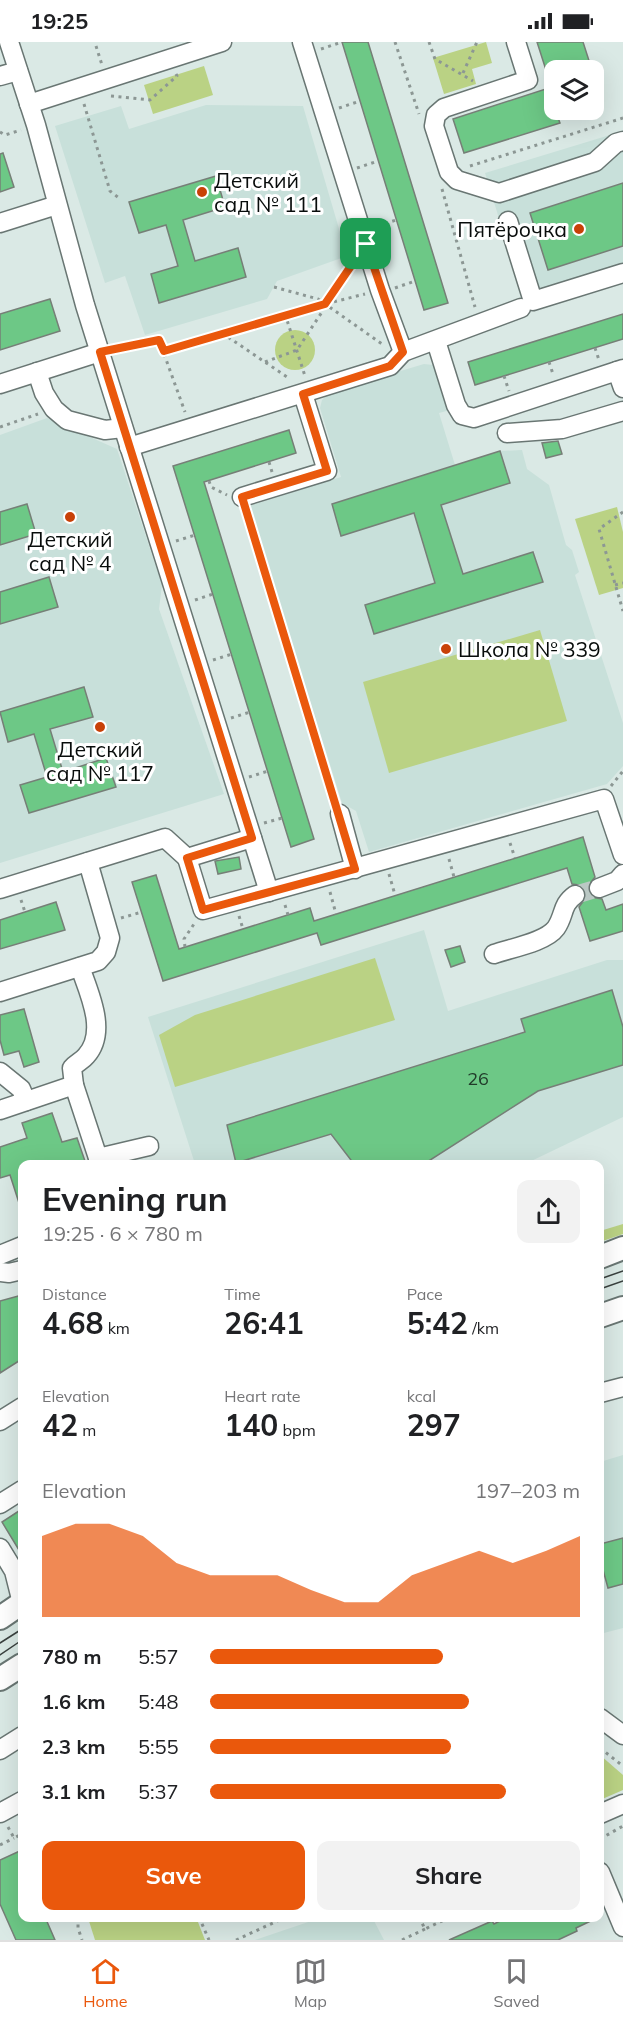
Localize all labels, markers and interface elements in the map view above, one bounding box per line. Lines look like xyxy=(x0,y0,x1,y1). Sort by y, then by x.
text: 19:25 xyxy=(30,7,88,35)
map controls xyxy=(544,60,604,120)
button: layers xyxy=(544,60,604,120)
place label: Детский сад № 111 xyxy=(214,167,322,217)
marker: Детский сад № 111 xyxy=(195,185,209,199)
place label: Пятёрочка xyxy=(457,216,567,242)
pin xyxy=(340,218,391,269)
marker: Пятёрочка xyxy=(572,222,586,236)
icon: arrive xyxy=(349,227,382,260)
marker: Детский сад № 4 xyxy=(63,510,77,524)
place label: Детский сад № 4 xyxy=(28,526,112,576)
place label: Школа № 339 xyxy=(458,636,601,662)
marker: Школа № 339 xyxy=(439,642,453,656)
marker: Детский сад № 117 xyxy=(93,720,107,734)
place label: Детский сад № 117 xyxy=(46,736,154,786)
house number: 26 xyxy=(467,1067,489,1090)
text: Evening run xyxy=(42,1178,228,1219)
button: share xyxy=(517,1180,580,1243)
text: 19:25 · 6 × 780 m xyxy=(42,1221,203,1246)
text: Distance xyxy=(42,1284,107,1304)
text: Time xyxy=(224,1284,261,1304)
text: Pace xyxy=(407,1284,443,1304)
text: 4.68 xyxy=(42,1304,103,1342)
text: 26:41 xyxy=(224,1304,304,1342)
text: 5:42 xyxy=(407,1304,468,1342)
text: km xyxy=(103,1318,130,1338)
text: /km xyxy=(468,1318,499,1338)
text: Elevation xyxy=(42,1386,110,1406)
text: Heart rate xyxy=(224,1386,300,1406)
text: kcal xyxy=(407,1386,436,1406)
text: 42 xyxy=(42,1406,78,1444)
text: 140 xyxy=(224,1406,278,1444)
text: 297 xyxy=(407,1406,461,1444)
text: m xyxy=(78,1420,96,1440)
text: bpm xyxy=(278,1420,316,1440)
text: Elevation xyxy=(42,1478,127,1503)
text: 197–203 m xyxy=(475,1478,580,1503)
text: 780 m xyxy=(42,1644,101,1669)
text: 5:57 xyxy=(138,1644,179,1669)
text: 1.6 km xyxy=(42,1689,105,1714)
text: 5:48 xyxy=(138,1689,179,1714)
text: 2.3 km xyxy=(42,1734,105,1759)
text: 5:55 xyxy=(138,1734,179,1759)
text: 3.1 km xyxy=(42,1779,105,1804)
text: 5:37 xyxy=(138,1779,179,1804)
button: Save xyxy=(42,1841,305,1910)
button: Share xyxy=(317,1841,580,1910)
tab: Home xyxy=(83,1955,127,2011)
tab: Map xyxy=(294,1955,327,2011)
tab: Saved xyxy=(494,1955,540,2011)

